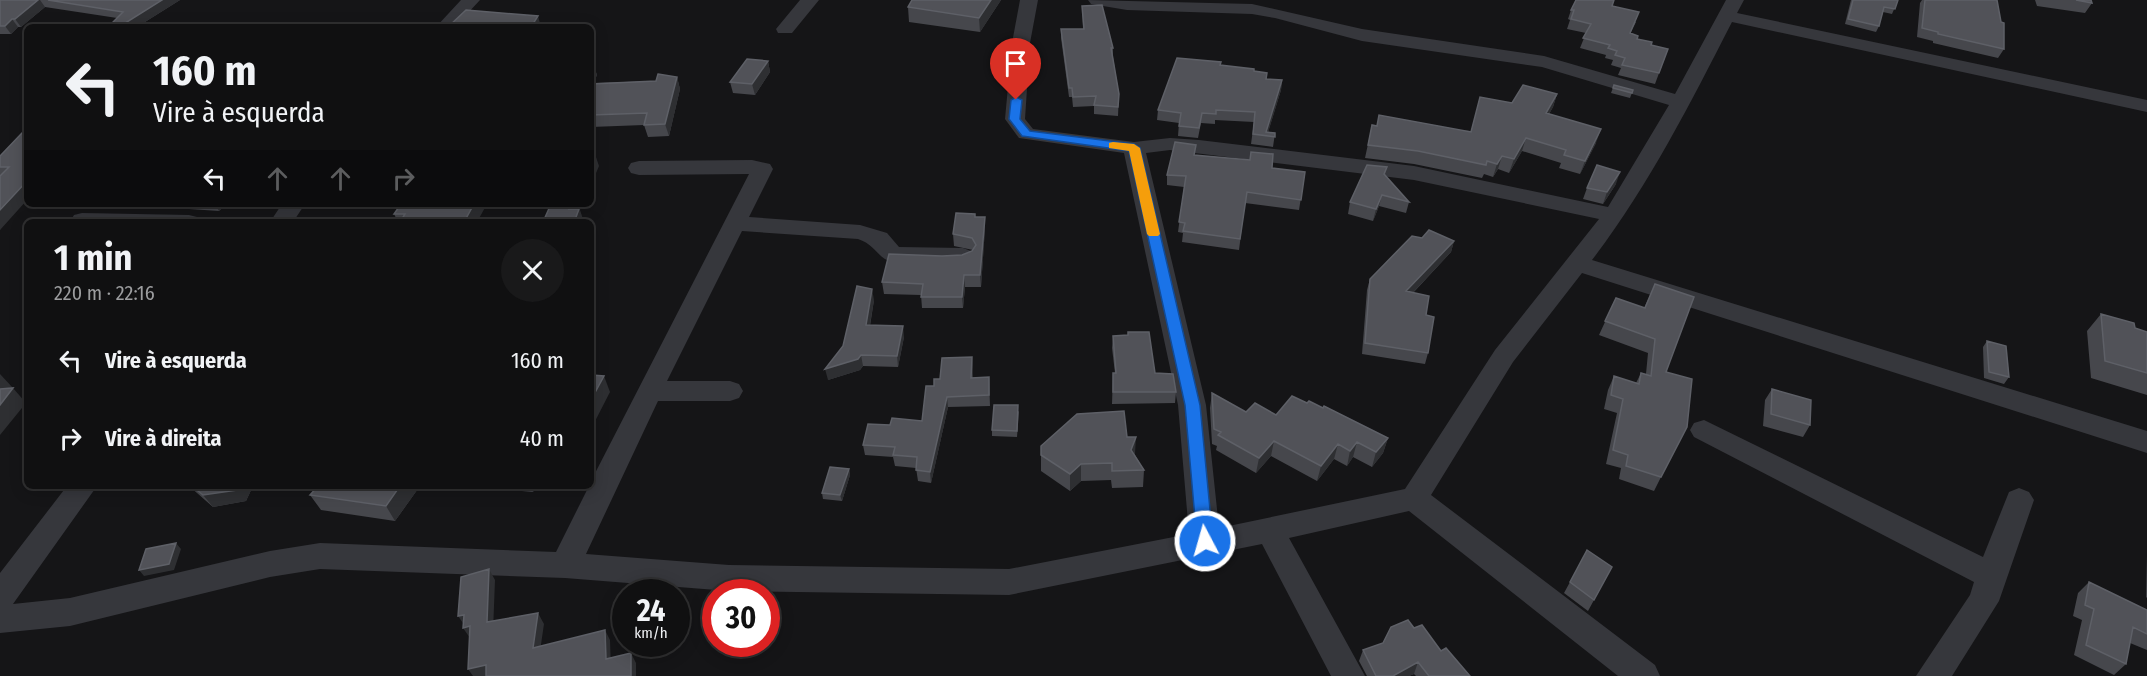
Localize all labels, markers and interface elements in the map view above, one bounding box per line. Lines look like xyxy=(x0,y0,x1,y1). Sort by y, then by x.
pin xyxy=(990,38,1041,100)
text: 160 m xyxy=(153,46,256,96)
icon: arrive xyxy=(999,47,1032,80)
icon: left xyxy=(54,48,132,126)
text: Vire à esquerda xyxy=(153,97,325,129)
icon: left xyxy=(198,162,231,195)
icon: ahead xyxy=(261,162,294,195)
icon: ahead xyxy=(324,162,357,195)
icon: right xyxy=(387,162,420,195)
text: 1 min xyxy=(54,236,132,280)
button: close xyxy=(501,239,564,302)
text: 220 m · 22:16 xyxy=(54,281,155,305)
icon: left xyxy=(54,344,87,377)
text: Vire à esquerda xyxy=(105,347,247,374)
text: 160 m xyxy=(511,347,564,374)
icon: right xyxy=(54,422,87,455)
text: Vire à direita xyxy=(105,425,221,452)
text: 40 m xyxy=(520,425,564,452)
position arrow xyxy=(1173,509,1237,573)
speed limit sign: 30 xyxy=(702,579,780,657)
text: 24 xyxy=(637,593,665,629)
text: km/h xyxy=(634,624,668,642)

